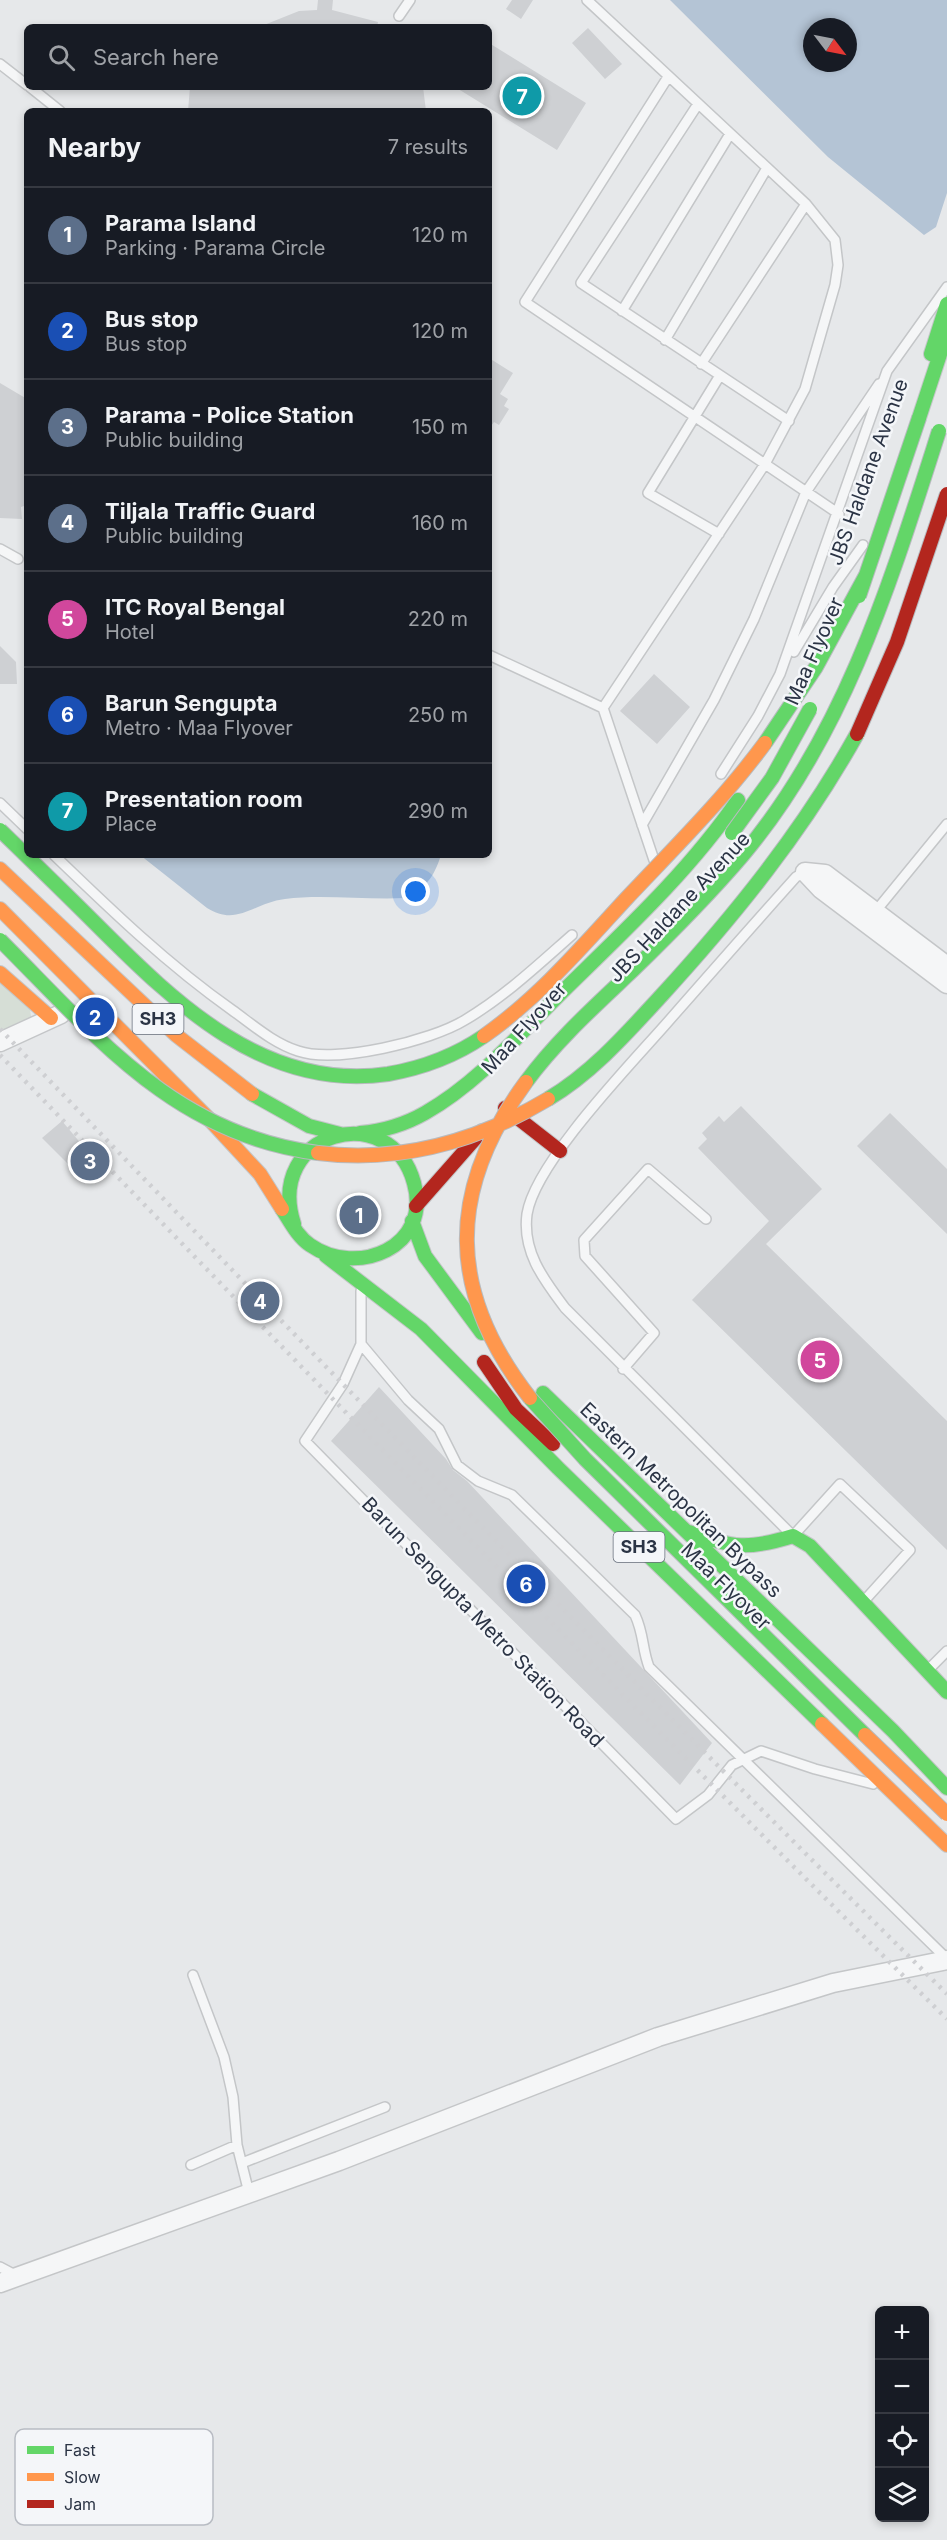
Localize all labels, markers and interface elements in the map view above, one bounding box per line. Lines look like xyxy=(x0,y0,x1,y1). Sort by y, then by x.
north arrow xyxy=(803,18,857,72)
search box xyxy=(24,24,492,90)
icon: search xyxy=(45,41,78,74)
text: Search here xyxy=(93,44,219,70)
pin: 7 xyxy=(502,74,542,118)
text: Nearby xyxy=(48,132,141,163)
text: 7 results xyxy=(388,135,468,159)
text: Parama Island xyxy=(105,210,256,236)
text: 1 xyxy=(63,223,72,247)
text: 120 m xyxy=(412,223,468,247)
text: Parking · Parama Circle xyxy=(105,236,325,260)
text: Bus stop xyxy=(105,306,198,332)
text: 2 xyxy=(61,319,74,343)
text: 120 m xyxy=(412,319,468,343)
text: Bus stop xyxy=(105,332,187,356)
street label: JBS Haldane Avenue xyxy=(823,375,913,569)
text: Parama - Police Station xyxy=(105,402,354,428)
text: 3 xyxy=(61,415,74,439)
text: 150 m xyxy=(412,415,468,439)
text: Public building xyxy=(105,428,244,452)
text: Tiljala Traffic Guard xyxy=(105,498,315,524)
text: 4 xyxy=(61,511,74,535)
text: 160 m xyxy=(412,511,468,535)
text: Public building xyxy=(105,524,244,548)
street label: Maa Flyover xyxy=(780,593,849,709)
text: ITC Royal Bengal xyxy=(105,594,285,620)
text: 5 xyxy=(61,607,74,631)
text: 220 m xyxy=(408,607,468,631)
text: Hotel xyxy=(105,620,155,644)
text: Barun Sengupta xyxy=(105,690,278,716)
text: 6 xyxy=(61,703,74,727)
text: 250 m xyxy=(408,703,468,727)
text: Metro · Maa Flyover xyxy=(105,716,293,740)
text: Presentation room xyxy=(105,786,303,812)
text: 7 xyxy=(62,799,73,823)
text: 290 m xyxy=(408,799,468,823)
text: Place xyxy=(105,812,157,836)
street label: JBS Haldane Avenue xyxy=(603,827,755,987)
your location xyxy=(401,877,430,906)
street label: Maa Flyover xyxy=(476,977,572,1079)
pin: 2 xyxy=(76,994,115,1040)
road number: SH3 xyxy=(132,1004,184,1034)
pin: 3 xyxy=(70,1138,110,1184)
pin: 1 xyxy=(340,1192,378,1238)
pin: 4 xyxy=(240,1278,280,1324)
pin: 5 xyxy=(800,1338,840,1382)
street label: Eastern Metropolitan Bypass xyxy=(575,1397,787,1603)
street label: Barun Sengupta Metro Station Road xyxy=(357,1492,609,1752)
road number: SH3 xyxy=(614,1532,664,1562)
street label: Maa Flyover xyxy=(676,1537,776,1635)
pin: 6 xyxy=(506,1562,546,1606)
map controls xyxy=(875,2306,929,2522)
button: + xyxy=(875,2306,929,2360)
button: − xyxy=(875,2360,929,2414)
button: locate xyxy=(875,2414,929,2468)
legend xyxy=(15,2429,213,2525)
text: Fast xyxy=(64,2440,96,2460)
text: Slow xyxy=(64,2467,101,2487)
button: layers xyxy=(875,2468,929,2522)
text: Jam xyxy=(64,2494,96,2514)

